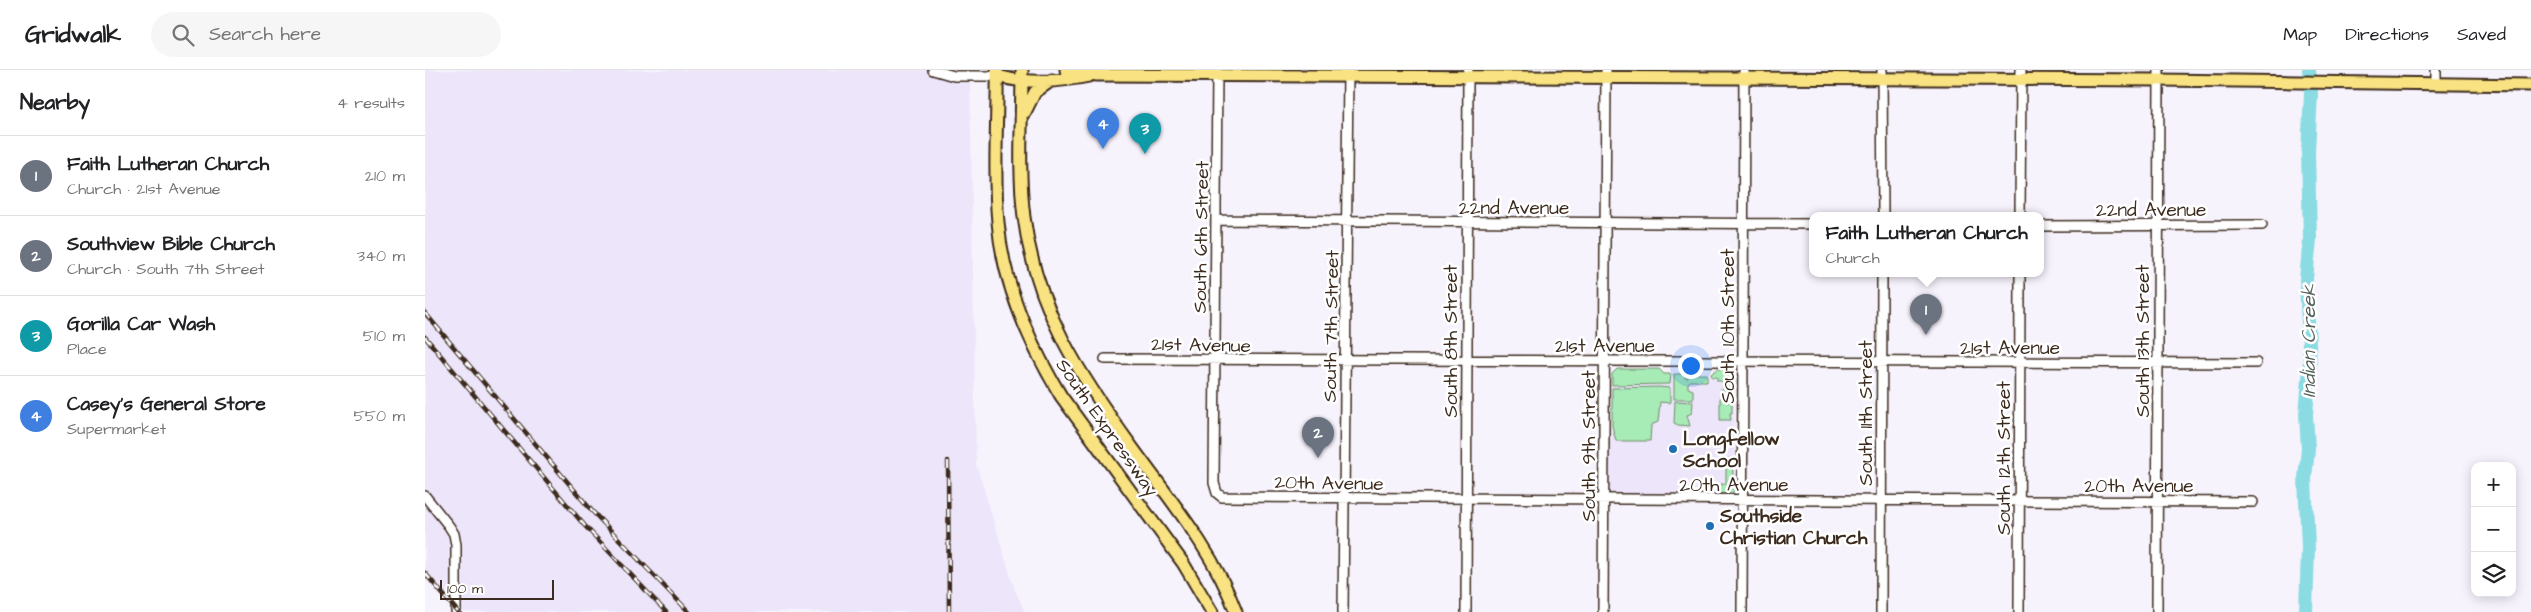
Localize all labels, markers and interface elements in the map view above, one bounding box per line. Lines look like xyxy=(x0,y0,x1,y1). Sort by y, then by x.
search box xyxy=(151,12,501,57)
text: Gridwalk xyxy=(25,18,121,52)
icon: search xyxy=(169,21,197,49)
text: Search here xyxy=(209,21,321,48)
text: Map xyxy=(2283,22,2317,47)
text: Directions xyxy=(2345,22,2429,47)
text: Saved xyxy=(2457,22,2506,47)
text: Nearby xyxy=(20,88,90,117)
text: 4 results xyxy=(337,92,405,114)
pin: 4 xyxy=(1087,108,1119,149)
pin: 3 xyxy=(1129,113,1161,154)
text: Faith Lutheran Church xyxy=(67,151,269,178)
street label: South 6th Street xyxy=(1187,160,1216,313)
text: 1 xyxy=(35,165,37,187)
text: 210 m xyxy=(365,165,405,187)
text: Church · 21st Avenue xyxy=(67,178,220,200)
street label: 22nd Avenue xyxy=(1459,195,1569,222)
street label: 22nd Avenue xyxy=(2096,197,2206,224)
popup xyxy=(1809,212,2044,277)
text: Faith Lutheran Church xyxy=(1825,220,2028,247)
text: Southview Bible Church xyxy=(67,231,275,258)
text: 2 xyxy=(31,245,41,267)
text: 340 m xyxy=(357,245,405,267)
text: Church xyxy=(1825,247,1880,269)
street label: South 10th Street xyxy=(1715,248,1742,403)
street label: South 7th Street xyxy=(1317,249,1346,402)
text: Church · South 7th Street xyxy=(67,258,265,280)
street label: South 8th Street xyxy=(1438,264,1465,417)
street label: South 13th Street xyxy=(2130,264,2157,417)
water label: Indian Creek xyxy=(2295,283,2323,398)
pin: 1 xyxy=(1910,294,1942,335)
text: Gorilla Car Wash xyxy=(67,311,215,338)
text: 3 xyxy=(32,325,40,347)
text: 510 m xyxy=(363,325,405,347)
street label: 21st Avenue xyxy=(1151,331,1251,360)
street label: 21st Avenue xyxy=(1555,333,1655,360)
street label: 21st Avenue xyxy=(1960,335,2060,362)
text: Place xyxy=(67,338,107,360)
street label: South 11th Street xyxy=(1853,340,1880,486)
street label: South Expressway xyxy=(1048,353,1165,504)
your location xyxy=(1678,353,1704,379)
street label: South 9th Street xyxy=(1576,370,1603,522)
street label: South 12th Street xyxy=(1991,381,2018,535)
text: Casey's General Store xyxy=(67,391,266,418)
text: 4 xyxy=(31,405,41,427)
text: 550 m xyxy=(353,405,405,427)
pin: 2 xyxy=(1302,417,1334,458)
text: Supermarket xyxy=(67,418,166,440)
place label: Longfellow School xyxy=(1682,426,1780,475)
marker: Longfellow School xyxy=(1667,443,1679,455)
map controls xyxy=(2471,462,2516,597)
button: + xyxy=(2471,462,2516,507)
street label: 20th Avenue xyxy=(1274,469,1384,498)
street label: 20th Avenue xyxy=(1679,472,1789,499)
street label: 20th Avenue xyxy=(2084,473,2194,500)
place label: Southside Christian Church xyxy=(1719,503,1868,552)
button: − xyxy=(2471,507,2516,552)
marker: Southside Christian Church xyxy=(1704,520,1716,532)
button: layers xyxy=(2471,552,2516,597)
scale bar xyxy=(440,577,554,600)
text: 100 m xyxy=(447,579,483,599)

